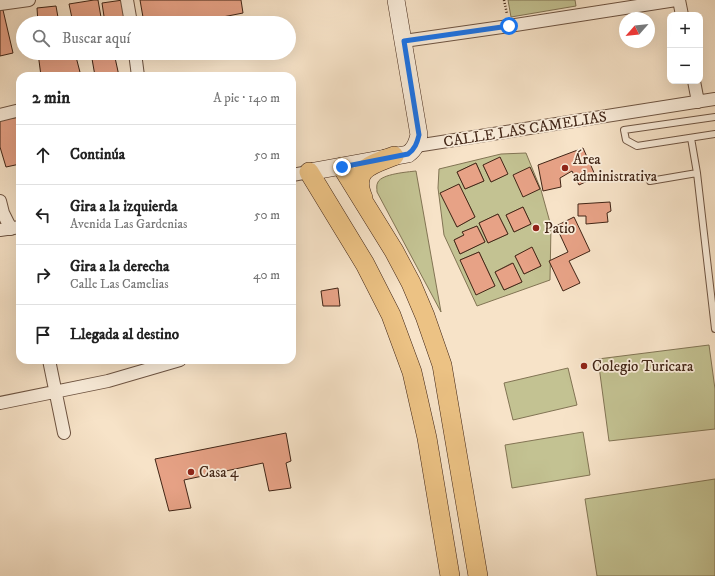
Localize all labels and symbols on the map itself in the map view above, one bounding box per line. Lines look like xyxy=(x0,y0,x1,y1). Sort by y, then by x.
north arrow xyxy=(619,12,655,48)
route start xyxy=(500,17,518,35)
street label: CALLE LAS CAMELIAS xyxy=(442,107,608,152)
place label: Área administrativa xyxy=(573,149,658,186)
route end xyxy=(333,158,351,176)
marker: Área administrativa xyxy=(560,163,570,173)
place label: Patio xyxy=(544,219,575,238)
marker: Patio xyxy=(531,223,541,233)
place label: Colegio Turicara xyxy=(592,357,694,376)
marker: Colegio Turicara xyxy=(579,361,589,371)
place label: Casa 4 xyxy=(199,463,239,482)
marker: Casa 4 xyxy=(186,467,196,477)

